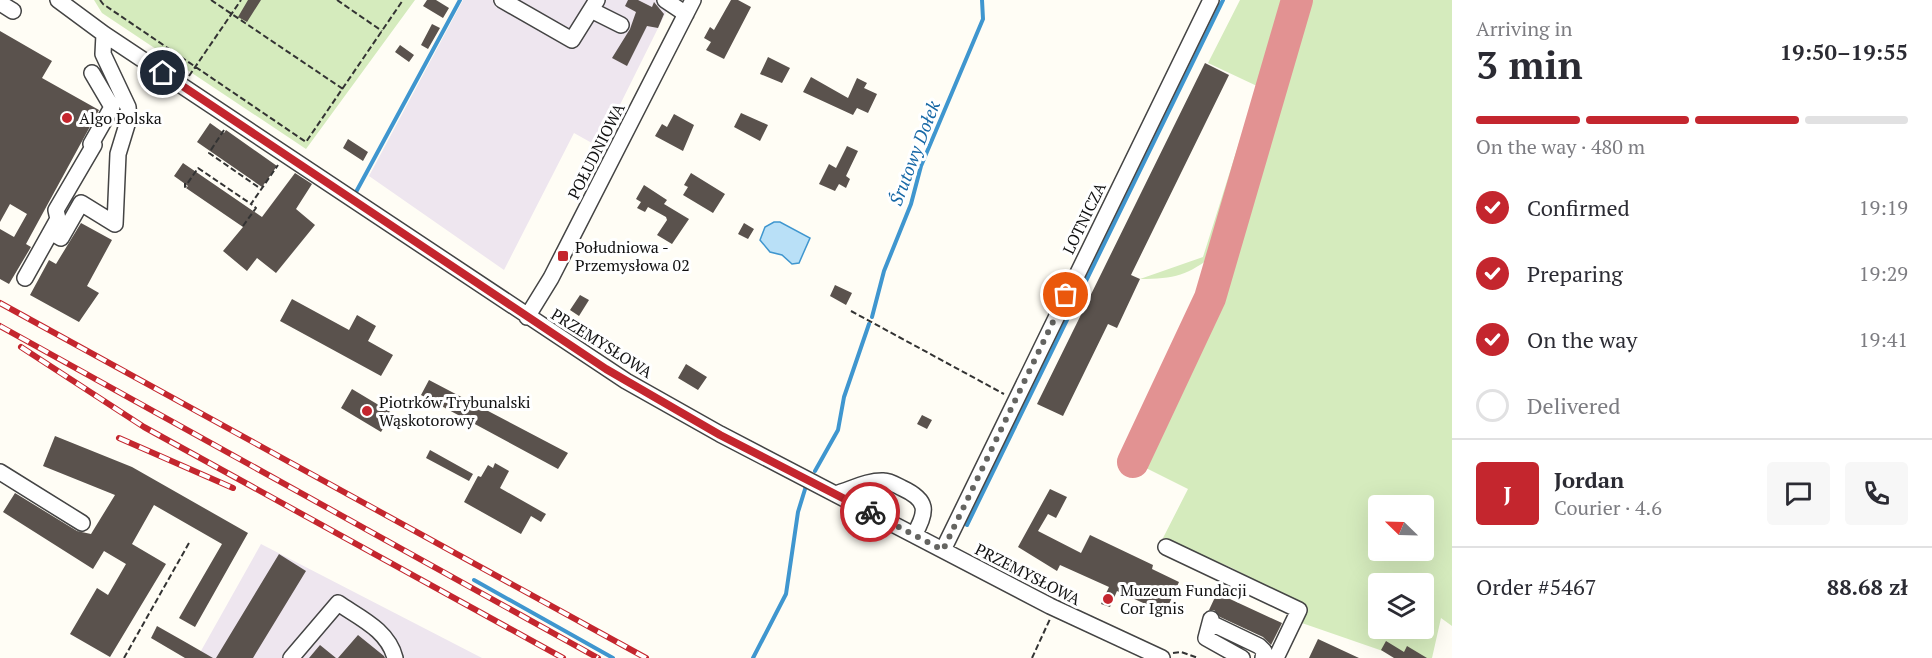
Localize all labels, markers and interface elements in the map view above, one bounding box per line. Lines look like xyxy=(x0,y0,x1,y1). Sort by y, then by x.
text: Arriving in xyxy=(1476,15,1572,42)
text: 19:50–19:55 xyxy=(1780,37,1908,66)
text: 3 min xyxy=(1476,38,1583,90)
pin xyxy=(137,47,188,98)
icon: home xyxy=(146,56,179,89)
water label: Śrutowy Dołek xyxy=(883,97,945,209)
street label: POŁUDNIOWA xyxy=(562,99,630,203)
place label: Algo Polska xyxy=(79,107,162,129)
marker: Algo Polska xyxy=(60,111,74,125)
text: On the way · 480 m xyxy=(1476,133,1645,160)
street label: LOTNICZA xyxy=(1057,178,1111,258)
icon: check xyxy=(1476,191,1509,224)
text: Confirmed xyxy=(1527,193,1630,222)
text: 19:19 xyxy=(1859,194,1908,221)
place label: Południowa - Przemysłowa 02 xyxy=(575,236,690,276)
marker: Południowa - Przemysłowa 02 xyxy=(556,249,570,263)
icon: check xyxy=(1476,257,1509,290)
text: Preparing xyxy=(1527,259,1623,288)
text: 19:29 xyxy=(1859,260,1908,287)
pin xyxy=(1040,269,1091,320)
icon: bag xyxy=(1049,278,1082,311)
street label: PRZEMYSŁOWA xyxy=(547,303,657,383)
icon: check xyxy=(1476,323,1509,356)
text: On the way xyxy=(1527,325,1637,354)
text: 19:41 xyxy=(1859,326,1908,353)
place label: Piotrków Trybunalski Wąskotorowy xyxy=(379,391,531,431)
text: Delivered xyxy=(1527,391,1620,420)
marker: Piotrków Trybunalski Wąskotorowy xyxy=(360,404,374,418)
button: chat xyxy=(1767,462,1830,525)
button: phone xyxy=(1845,462,1908,525)
text: Jordan xyxy=(1554,465,1624,494)
text: J xyxy=(1503,479,1512,508)
courier xyxy=(840,482,900,542)
text: Courier · 4.6 xyxy=(1554,494,1662,521)
north arrow xyxy=(1368,495,1434,561)
map controls xyxy=(1368,495,1434,639)
icon: bike xyxy=(854,496,887,529)
street label: PRZEMYSŁOWA xyxy=(971,538,1085,610)
text: Order #5467 xyxy=(1476,572,1596,601)
text: 88.68 zł xyxy=(1827,572,1908,601)
button: layers xyxy=(1368,573,1434,639)
place label: Muzeum Fundacji Cor Ignis xyxy=(1120,579,1247,619)
marker: Muzeum Fundacji Cor Ignis xyxy=(1101,592,1115,606)

